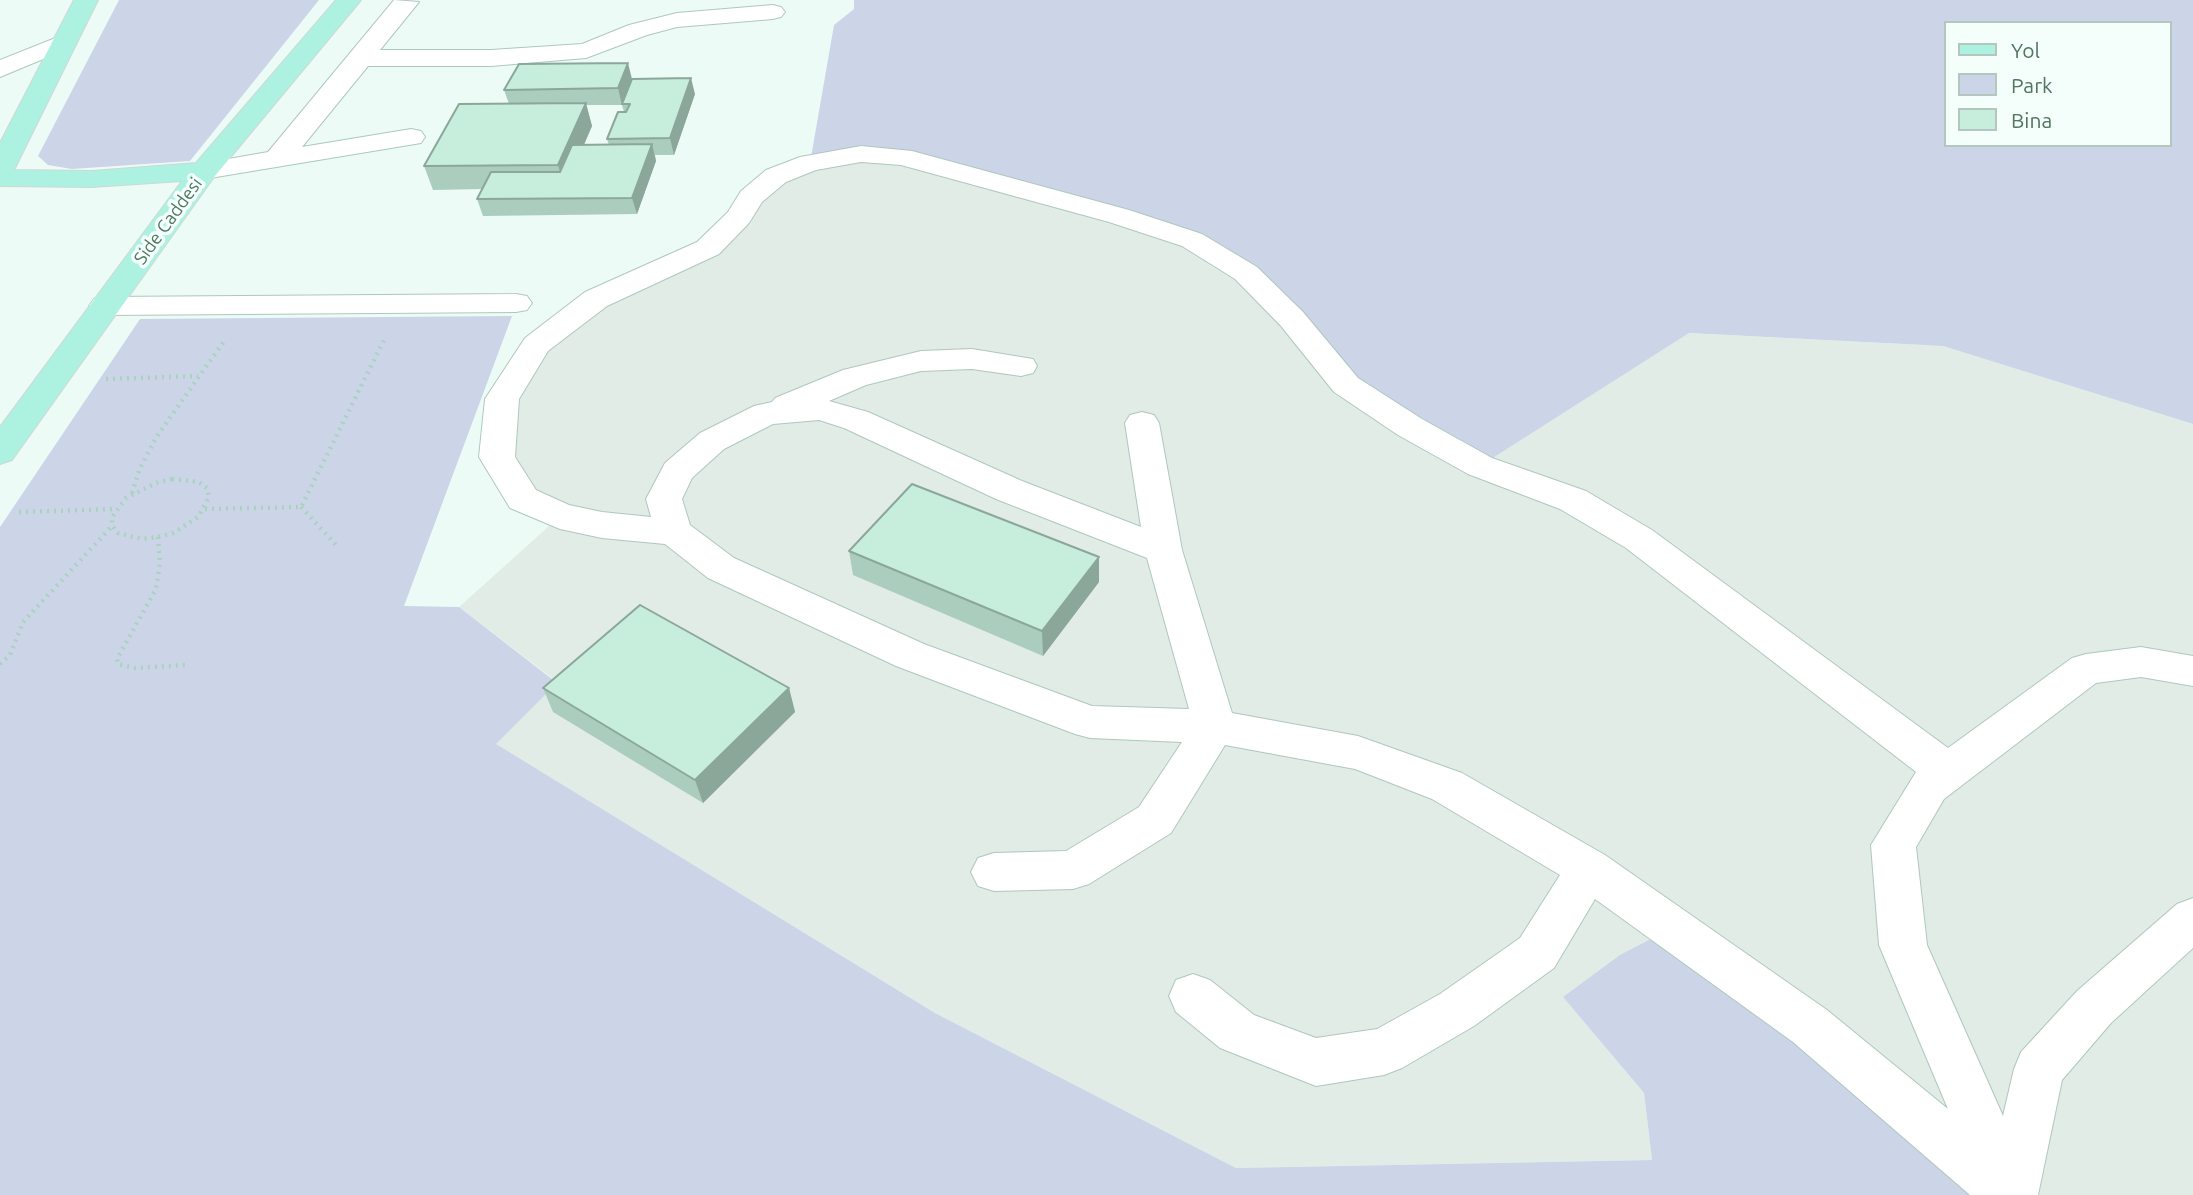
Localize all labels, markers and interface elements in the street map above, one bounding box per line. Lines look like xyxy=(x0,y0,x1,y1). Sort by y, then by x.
legend xyxy=(1944,21,2172,147)
text: Yol xyxy=(2011,38,2040,62)
text: Park xyxy=(2011,73,2053,97)
text: Bina xyxy=(2011,108,2052,132)
street label: Side Caddesi xyxy=(129,173,207,269)

